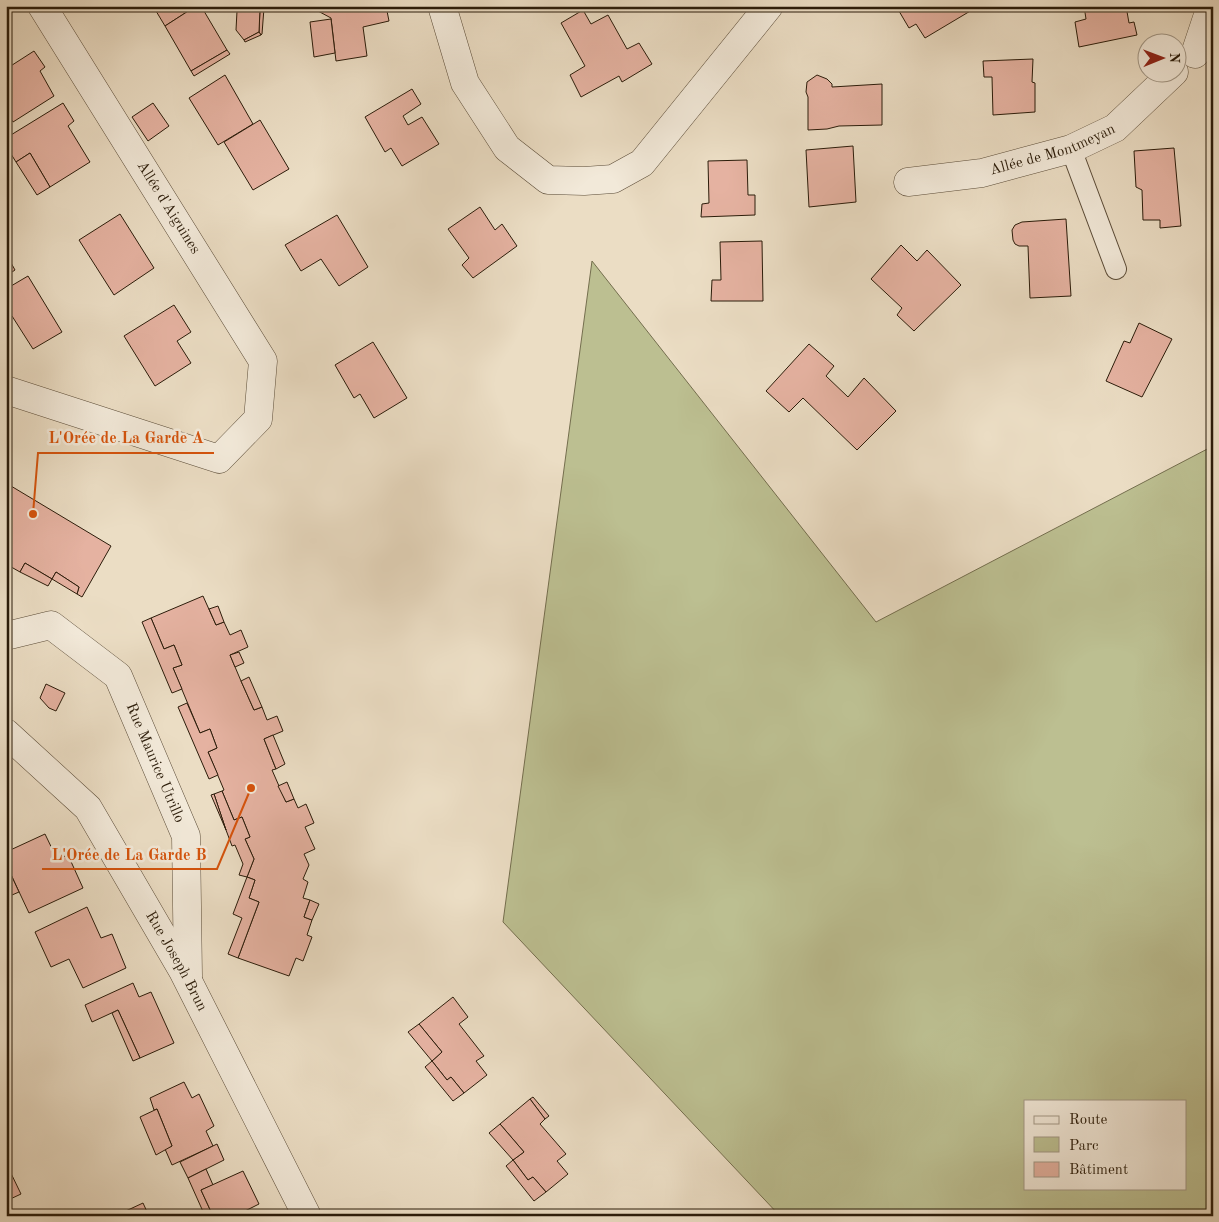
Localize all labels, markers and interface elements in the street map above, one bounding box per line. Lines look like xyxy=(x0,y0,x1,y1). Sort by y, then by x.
north arrow xyxy=(1136,32,1186,82)
text: N xyxy=(1167,52,1181,64)
street label: Allée de Montmeyan xyxy=(988,121,1118,178)
street label: Allée d'Aiguines xyxy=(134,159,202,257)
callout: L'Orée de La Garde A xyxy=(38,422,214,453)
text: L'Orée de La Garde A xyxy=(48,431,204,447)
street label: Rue Maurice Utrillo xyxy=(123,701,187,825)
callout: L'Orée de La Garde B xyxy=(42,838,217,869)
text: L'Orée de La Garde B xyxy=(51,848,207,864)
street label: Rue Joseph Brun xyxy=(142,909,210,1014)
legend xyxy=(1024,1100,1186,1190)
text: Route xyxy=(1069,1113,1107,1128)
text: Parc xyxy=(1069,1139,1099,1154)
text: Bâtiment xyxy=(1069,1163,1128,1178)

